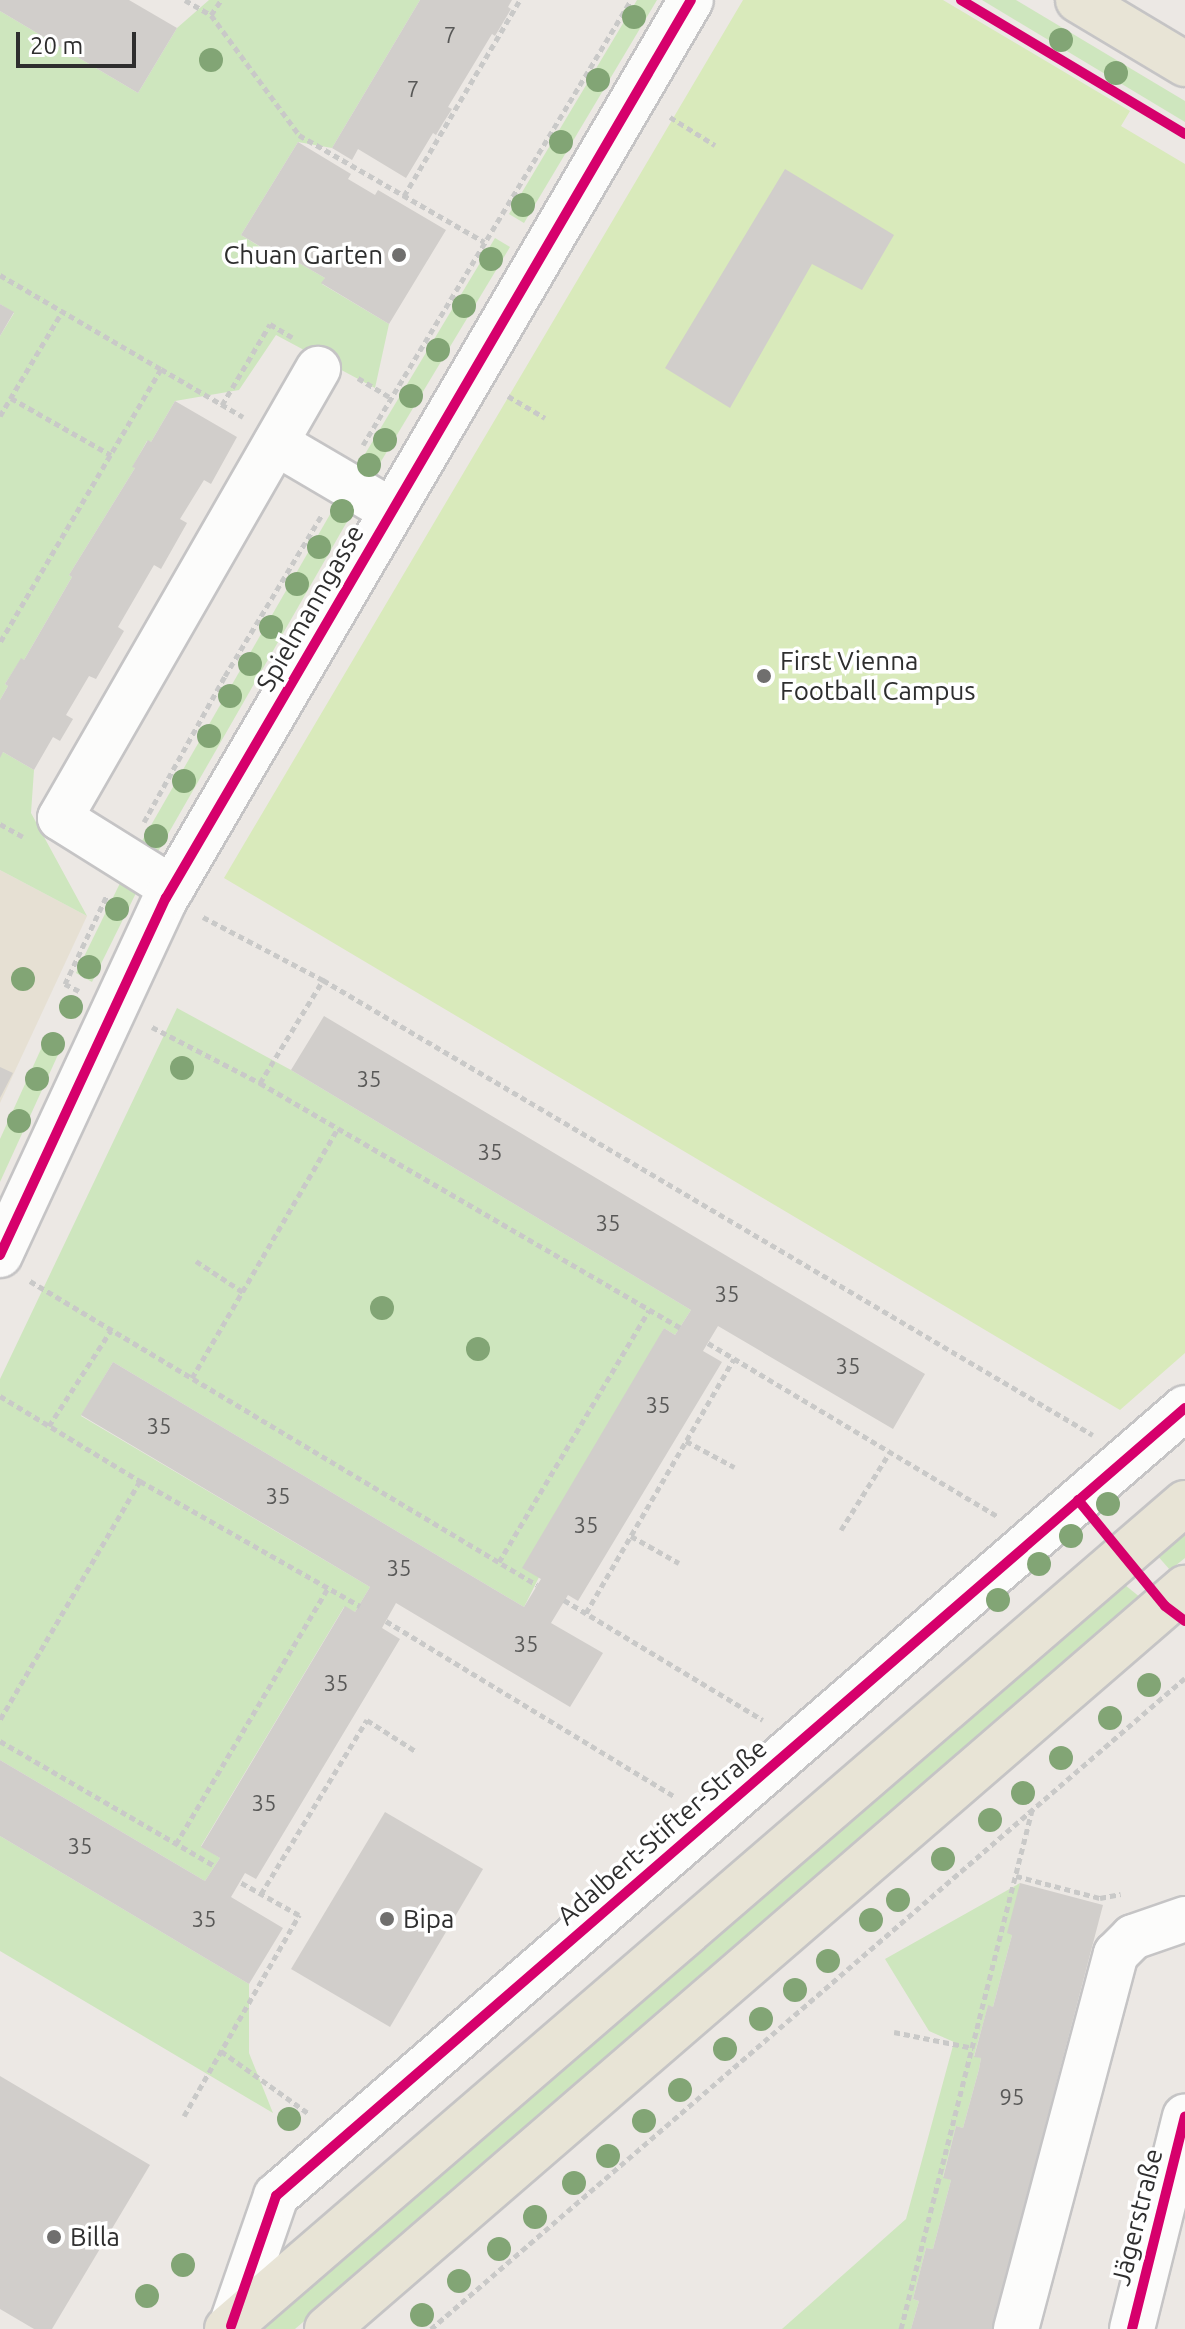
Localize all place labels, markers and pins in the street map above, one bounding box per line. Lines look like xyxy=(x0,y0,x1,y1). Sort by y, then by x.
place label: Chuan Garten xyxy=(223,239,383,271)
marker: Chuan Garten xyxy=(390,246,408,264)
place label: First Vienna Football Campus xyxy=(780,645,976,706)
marker: First Vienna Football Campus xyxy=(755,667,773,685)
place label: Bipa xyxy=(403,1903,454,1935)
marker: Bipa xyxy=(378,1910,396,1928)
place label: Billa xyxy=(70,2221,120,2253)
marker: Billa xyxy=(45,2228,63,2246)

